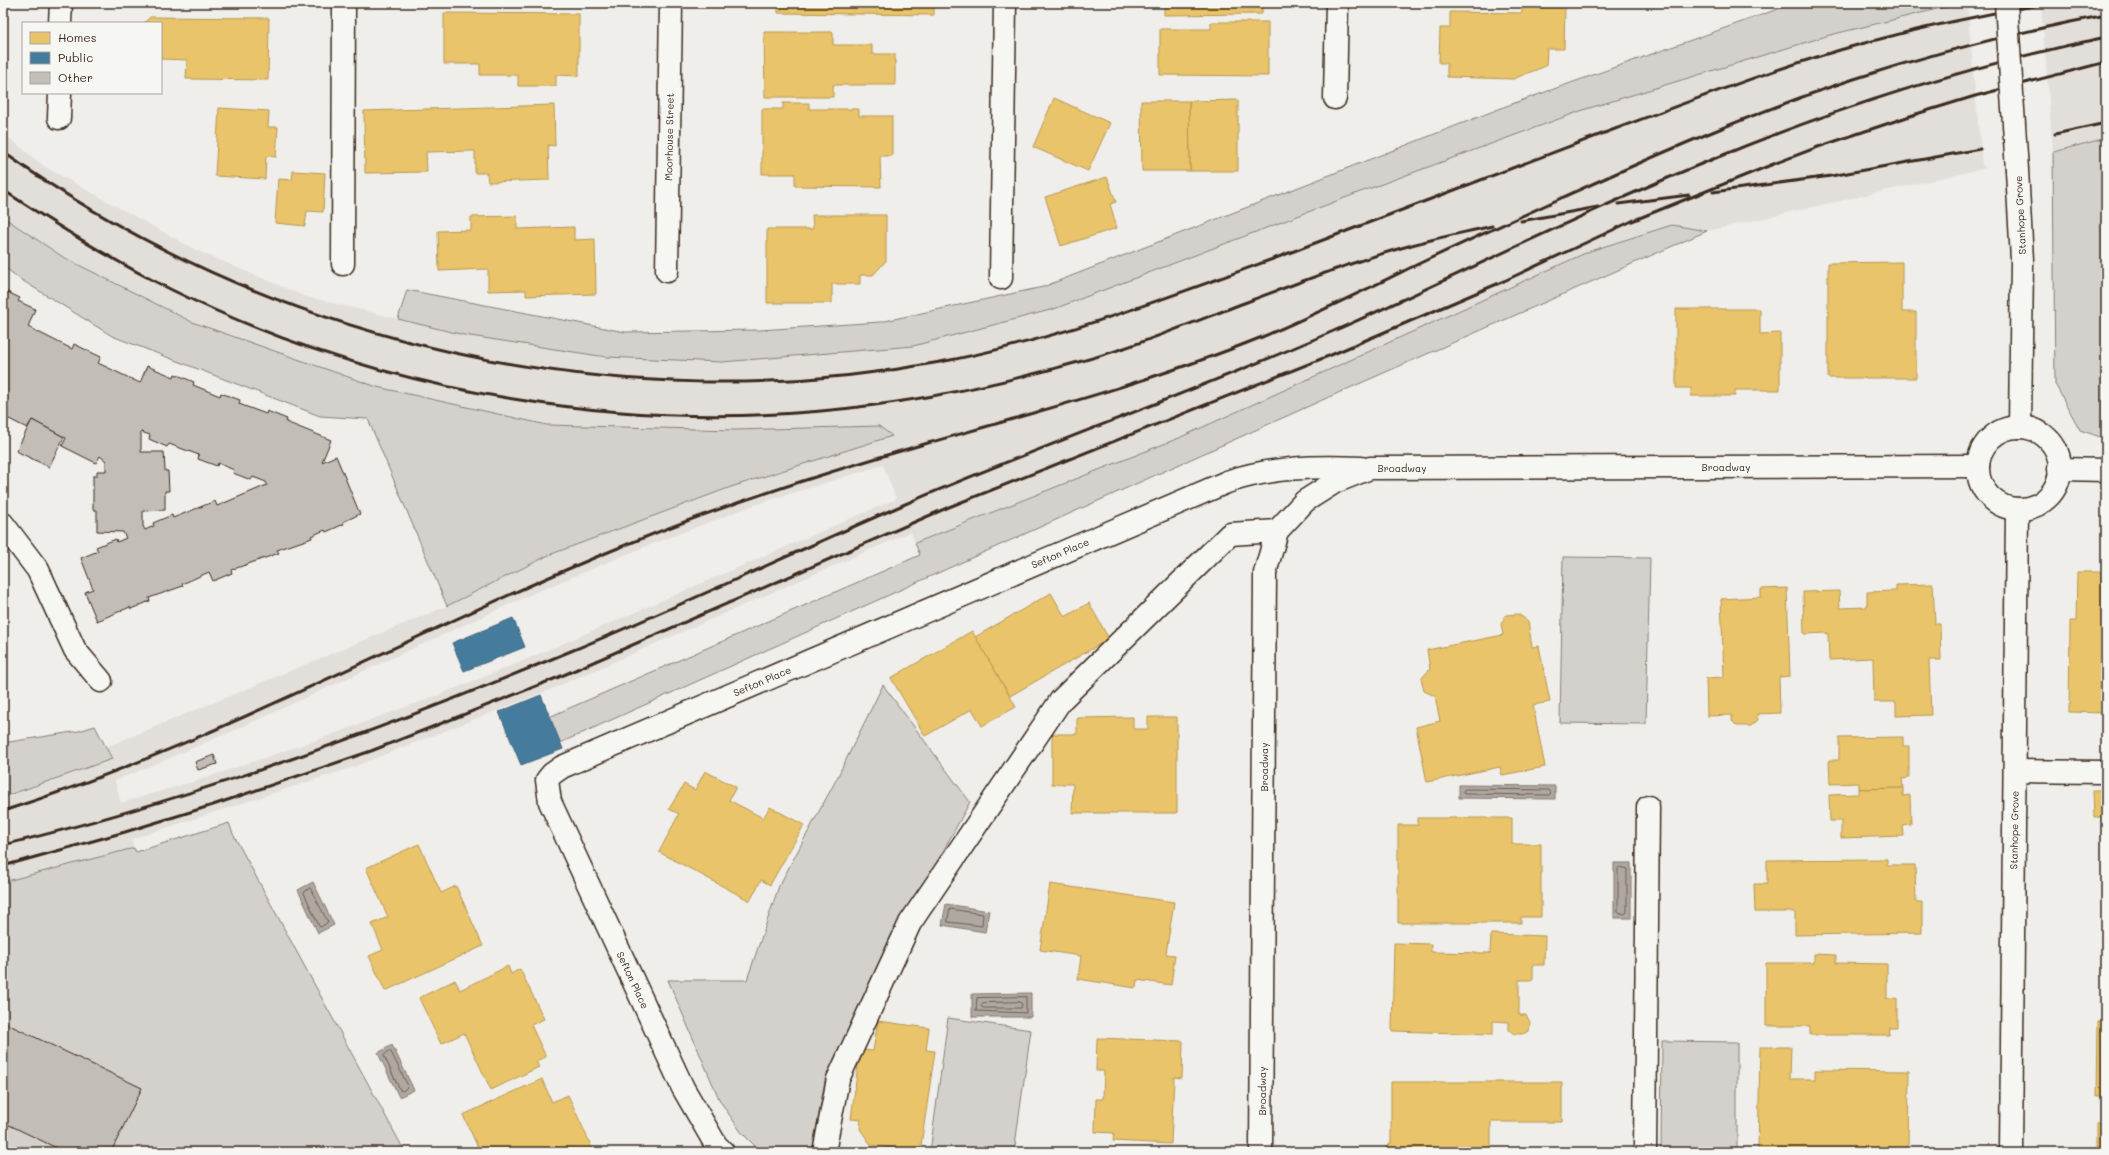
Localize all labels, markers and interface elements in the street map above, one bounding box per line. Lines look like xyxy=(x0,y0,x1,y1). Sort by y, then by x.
legend xyxy=(22,22,162,94)
text: Homes xyxy=(58,29,97,45)
text: Public xyxy=(58,49,93,65)
text: Other xyxy=(58,69,93,85)
street label: Moorhouse Street xyxy=(661,93,677,181)
street label: Stanhope Grove xyxy=(2011,175,2029,255)
street label: Broadway xyxy=(1702,460,1750,474)
street label: Broadway xyxy=(1378,461,1426,475)
street label: Sefton Place xyxy=(1029,535,1091,571)
street label: Sefton Place xyxy=(731,663,793,699)
street label: Broadway xyxy=(1257,743,1271,791)
street label: Stanhope Grove xyxy=(2006,790,2022,870)
street label: Sefton Place xyxy=(614,949,652,1011)
street label: Broadway xyxy=(1255,1067,1269,1115)

